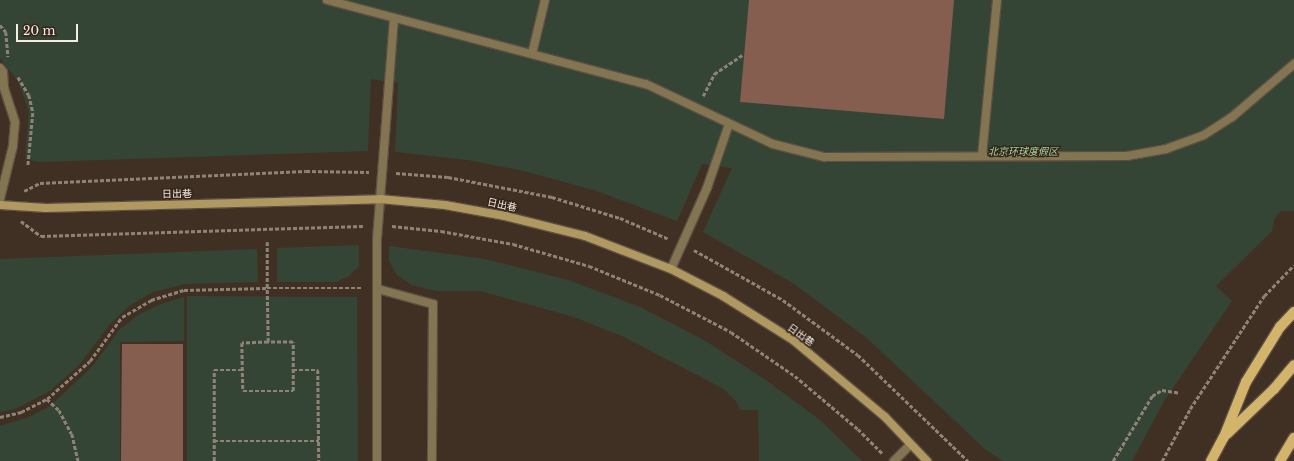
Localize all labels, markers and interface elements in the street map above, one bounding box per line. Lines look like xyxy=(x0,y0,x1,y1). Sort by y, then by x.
scale bar xyxy=(18,16,80,42)
text: 20 m xyxy=(23,23,55,38)
park label: 北京环球度假区 xyxy=(988,146,1058,158)
street label: 日出巷 xyxy=(162,188,192,200)
street label: 日出巷 xyxy=(486,196,518,214)
street label: 日出巷 xyxy=(785,321,817,349)

